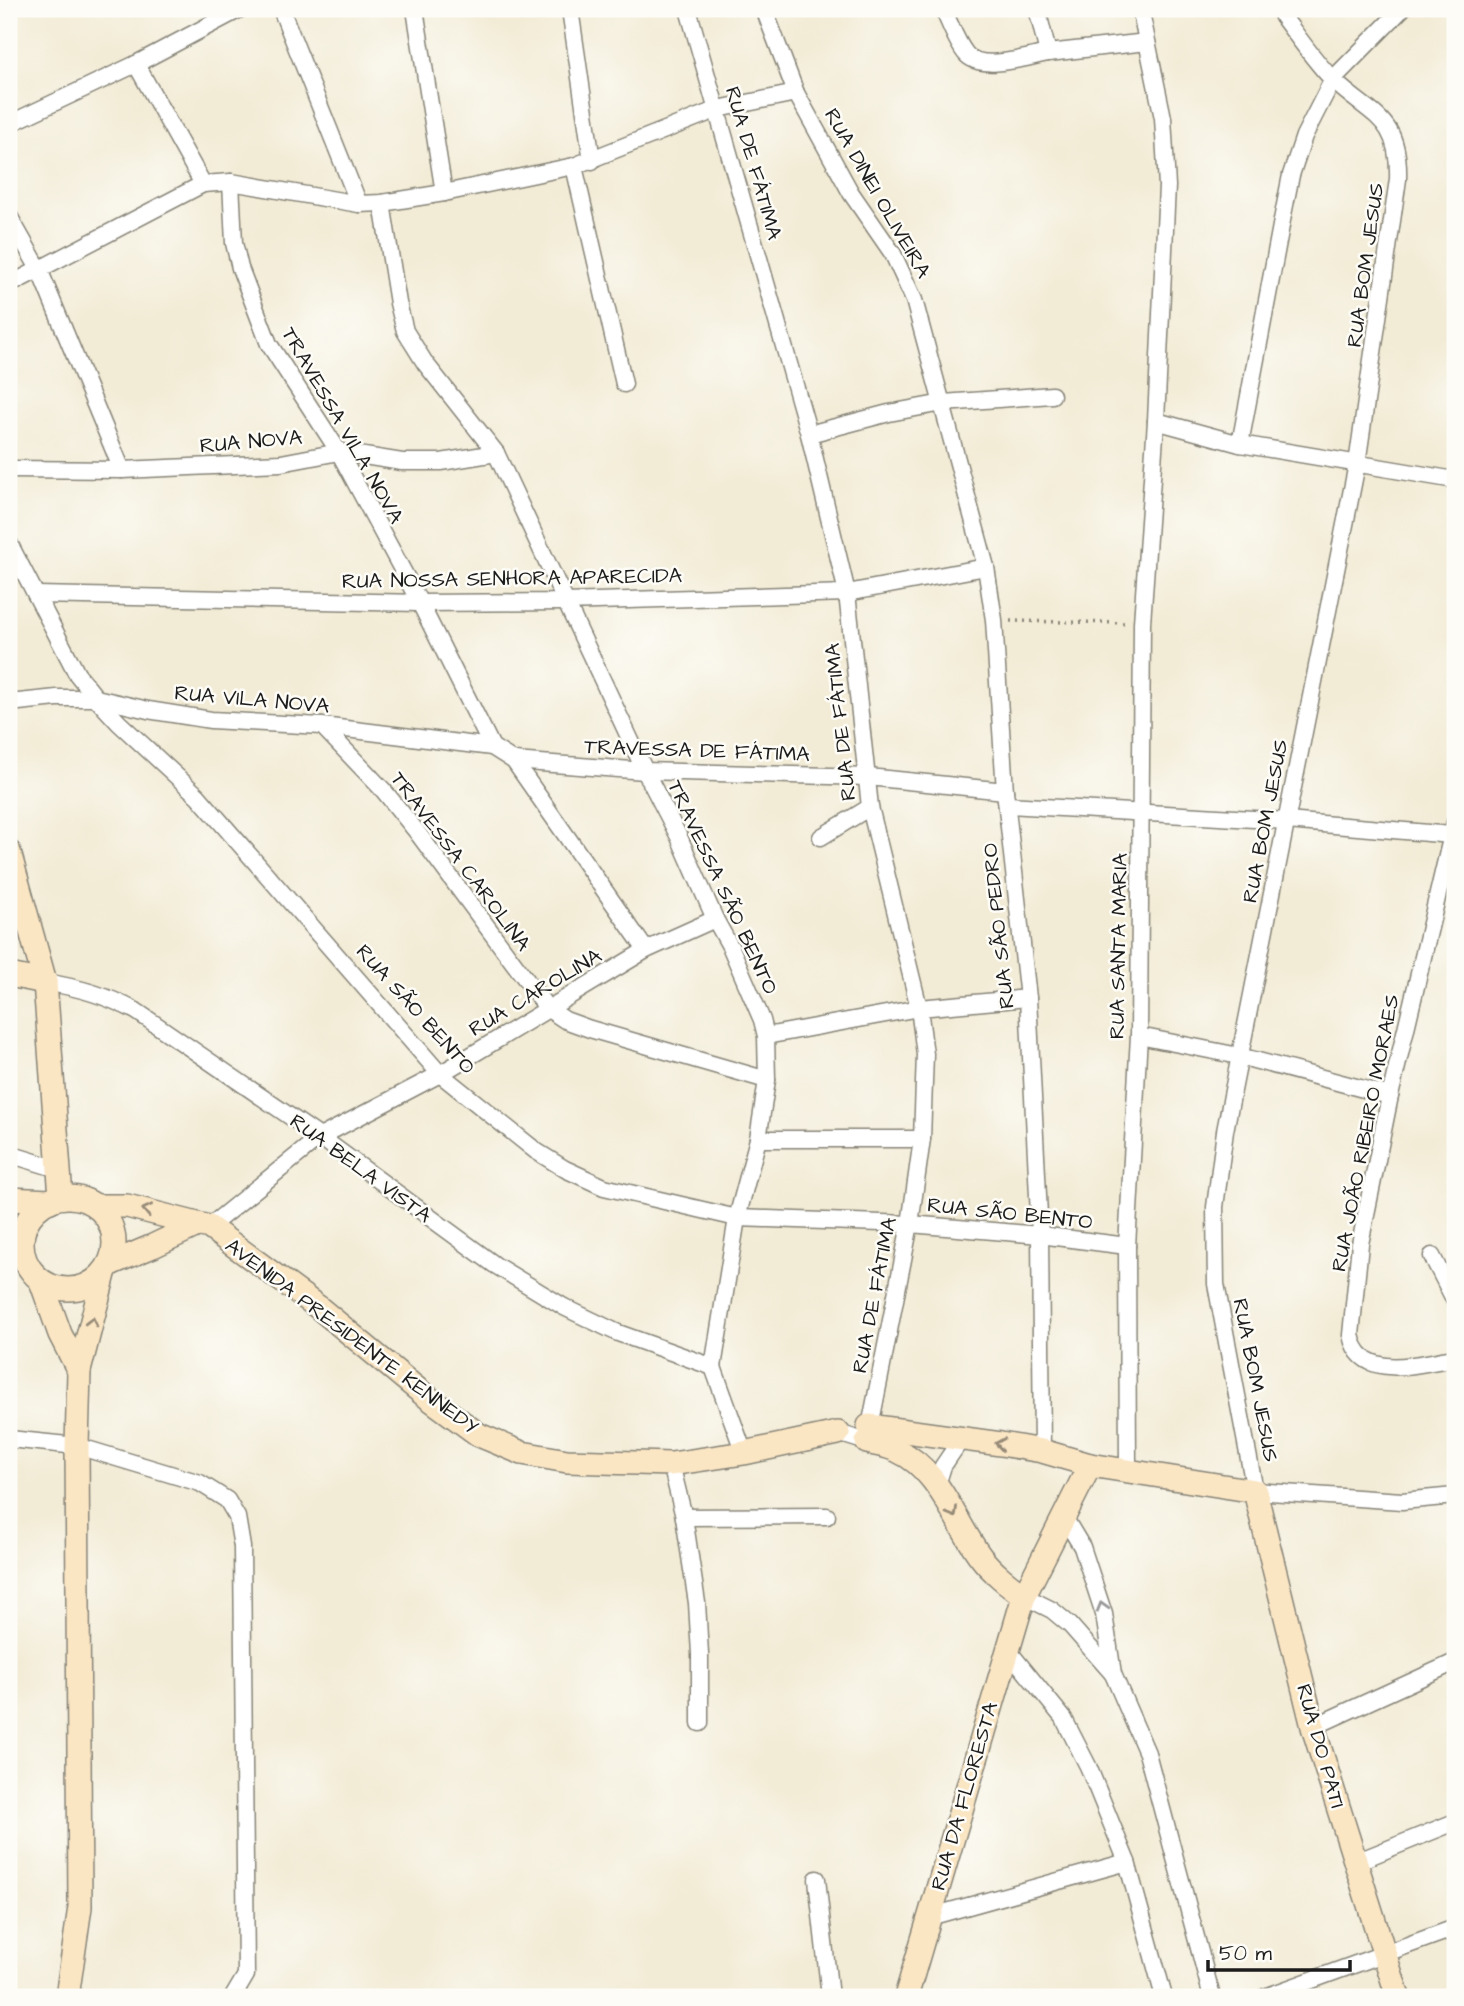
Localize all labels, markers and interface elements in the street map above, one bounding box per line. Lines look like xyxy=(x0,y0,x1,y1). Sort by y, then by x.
street label: RUA DE FÁTIMA xyxy=(718,83,789,244)
street label: RUA DINEI OLIVEIRA xyxy=(817,103,938,284)
street label: RUA BOM JESUS xyxy=(1340,181,1391,349)
street label: TRAVESSA VILA NOVA xyxy=(274,322,411,529)
street label: RUA NOVA xyxy=(199,423,304,460)
street label: RUA NOSSA SENHORA APARECIDA xyxy=(342,561,683,596)
street label: RUA DE FÁTIMA xyxy=(818,641,863,802)
street label: RUA VILA NOVA xyxy=(173,678,331,721)
street label: TRAVESSA DE FÁTIMA xyxy=(584,732,811,769)
street label: RUA BOM JESUS xyxy=(1235,737,1296,905)
street label: TRAVESSA CAROLINA xyxy=(384,766,538,957)
street label: TRAVESSA SÃO BENTO xyxy=(660,775,785,999)
street label: RUA SÃO PEDRO xyxy=(975,842,1022,1010)
street label: RUA SANTA MARIA xyxy=(1102,852,1135,1039)
street label: RUA SÃO BENTO xyxy=(349,938,482,1081)
street label: RUA CAROLINA xyxy=(463,941,608,1044)
street label: RUA JOÃO RIBEIRO MORAES xyxy=(1324,992,1407,1274)
street label: RUA BELA VISTA xyxy=(284,1107,438,1230)
street label: RUA SÃO BENTO xyxy=(926,1190,1094,1237)
one-way arrow xyxy=(141,1204,153,1219)
street label: RUA DE FÁTIMA xyxy=(845,1214,904,1375)
street label: AVENIDA PRESIDENTE KENNEDY xyxy=(219,1231,484,1441)
street label: RUA BOM JESUS xyxy=(1225,1296,1286,1464)
one-way arrow xyxy=(84,1317,98,1329)
one-way arrow xyxy=(994,1437,1006,1452)
one-way arrow xyxy=(945,1505,958,1518)
one-way arrow xyxy=(1095,1601,1110,1613)
street label: RUA DO PATI xyxy=(1289,1681,1352,1812)
street label: RUA DA FLORESTA xyxy=(924,1698,1005,1894)
scale bar xyxy=(1208,1929,1350,1973)
text: 50 m xyxy=(1219,1939,1273,1968)

